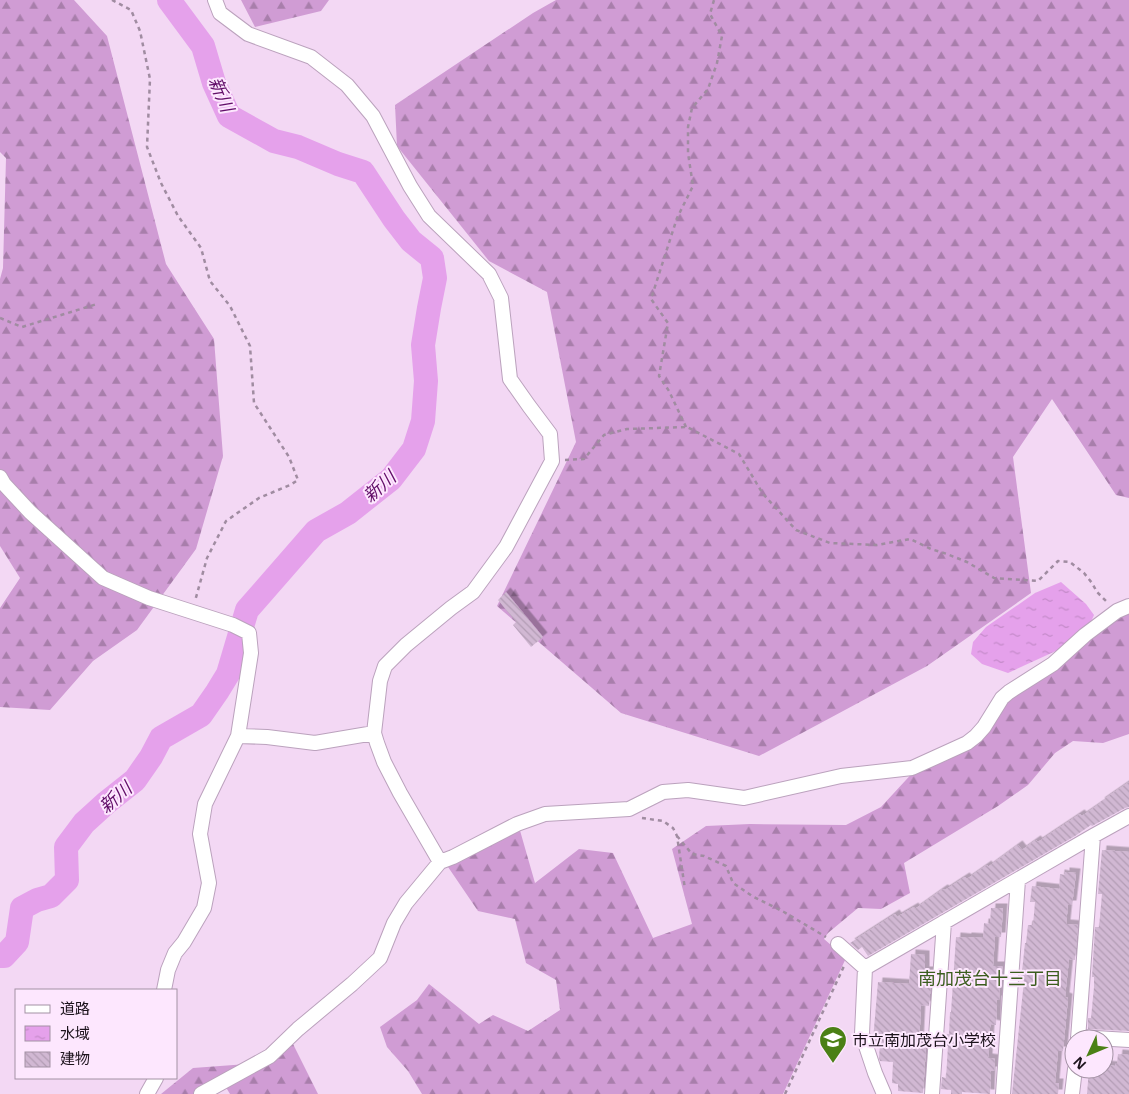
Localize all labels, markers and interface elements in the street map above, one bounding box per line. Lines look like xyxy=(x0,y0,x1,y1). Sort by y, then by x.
water label: 新川 xyxy=(204,73,241,117)
water label: 新川 xyxy=(358,464,402,507)
water label: 新川 xyxy=(94,775,138,818)
district label: 南加茂台十三丁目 xyxy=(918,966,1062,990)
legend xyxy=(15,989,178,1079)
text: 道路 xyxy=(60,998,90,1018)
text: 水域 xyxy=(60,1023,90,1043)
school or university icon: 市立南加茂台小学校 xyxy=(818,1025,848,1064)
place label: 市立南加茂台小学校 xyxy=(852,1029,996,1051)
north arrow xyxy=(1064,1029,1114,1079)
text: 建物 xyxy=(60,1048,90,1068)
text: N xyxy=(1068,1053,1090,1074)

